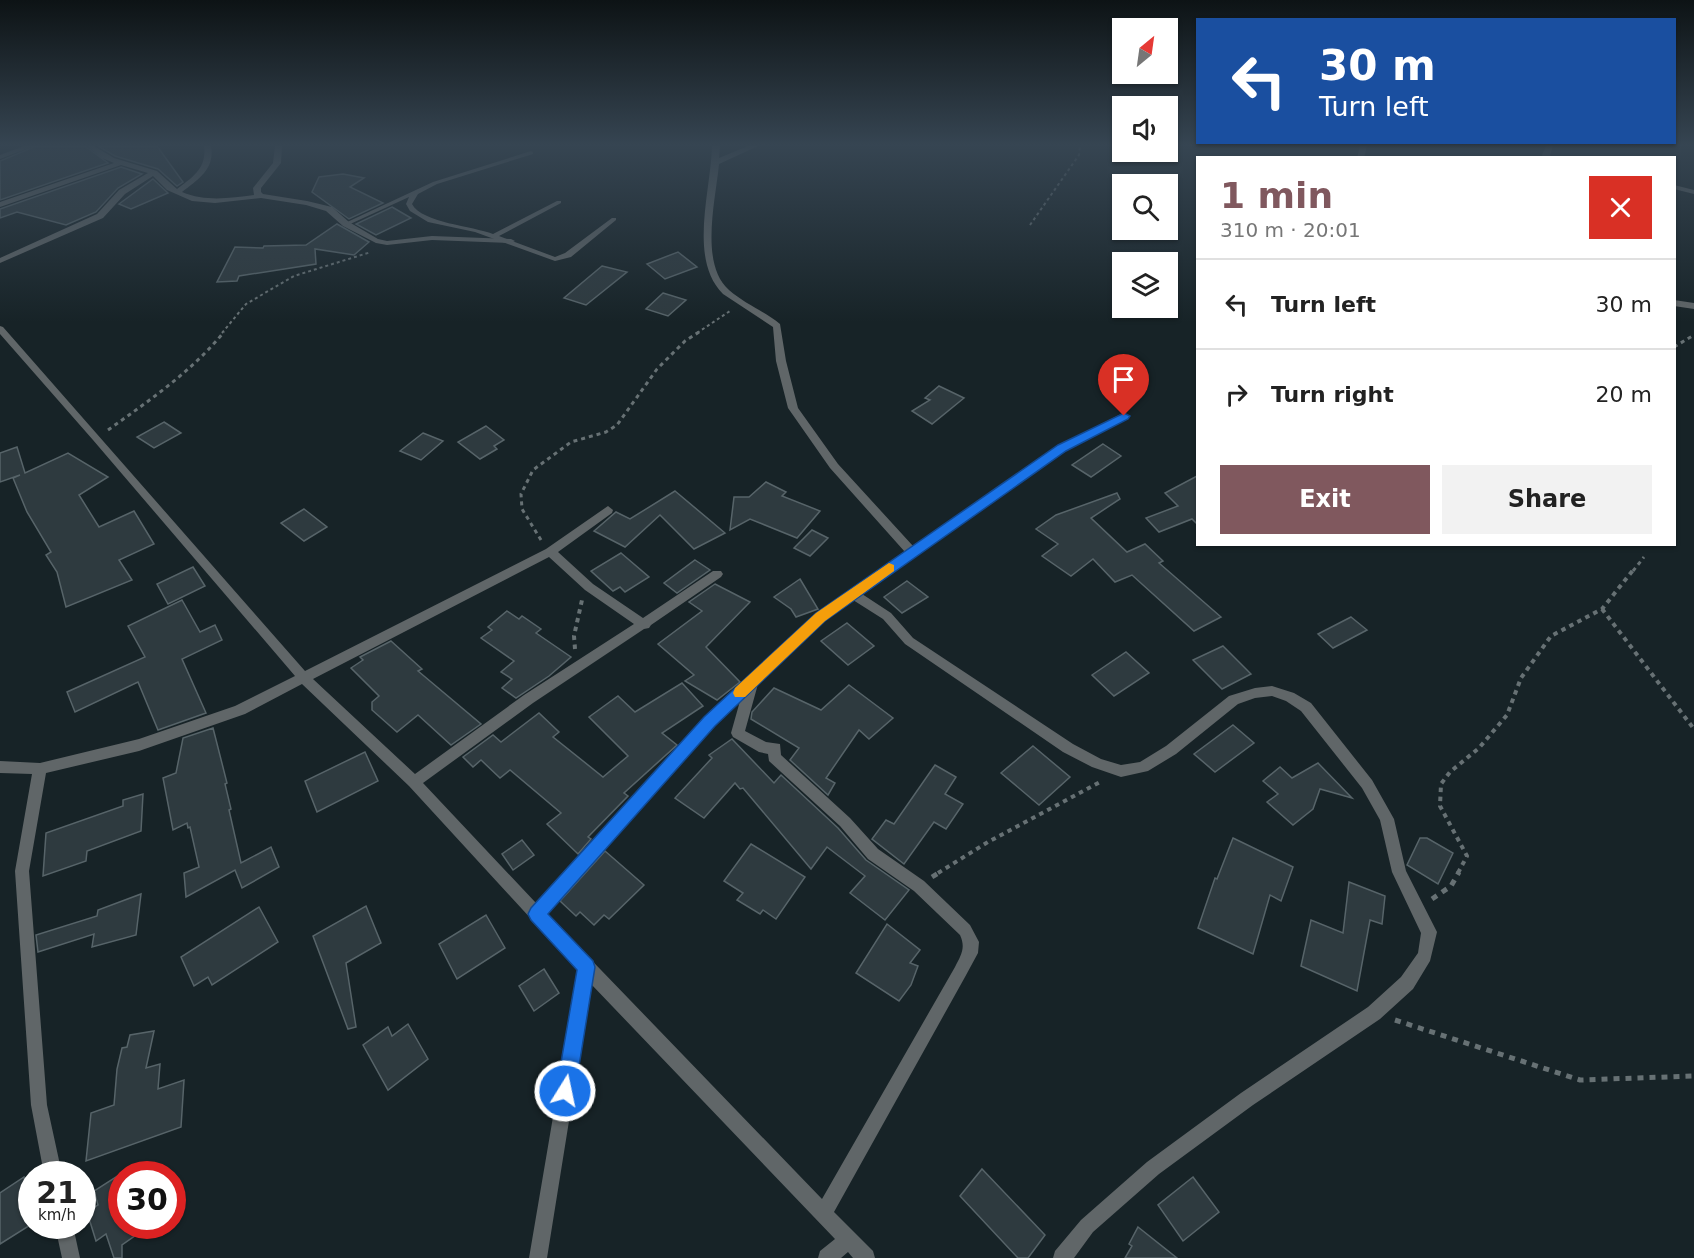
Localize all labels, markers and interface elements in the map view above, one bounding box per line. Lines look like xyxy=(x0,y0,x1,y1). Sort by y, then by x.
north arrow xyxy=(1112,18,1178,84)
map controls xyxy=(1112,18,1178,318)
text: 30 m xyxy=(1319,41,1436,90)
icon: left xyxy=(1220,42,1298,120)
text: Turn left xyxy=(1319,91,1429,122)
button: sound xyxy=(1112,96,1178,162)
button: search xyxy=(1112,174,1178,240)
text: 1 min xyxy=(1220,175,1333,216)
button: close xyxy=(1589,176,1652,239)
text: 310 m · 20:01 xyxy=(1220,218,1361,242)
button: layers xyxy=(1112,252,1178,318)
icon: left xyxy=(1220,288,1253,321)
text: Turn left xyxy=(1271,292,1376,317)
text: 30 m xyxy=(1596,292,1652,317)
pin xyxy=(1098,354,1149,416)
icon: arrive xyxy=(1107,363,1140,396)
icon: right xyxy=(1220,378,1253,411)
text: Turn right xyxy=(1271,382,1394,407)
text: 20 m xyxy=(1596,382,1652,407)
button: Exit xyxy=(1220,465,1430,534)
button: Share xyxy=(1442,465,1652,534)
position arrow xyxy=(533,1059,597,1123)
speed limit sign: 30 xyxy=(108,1161,186,1239)
text: 21 xyxy=(36,1175,78,1210)
text: km/h xyxy=(38,1206,76,1224)

